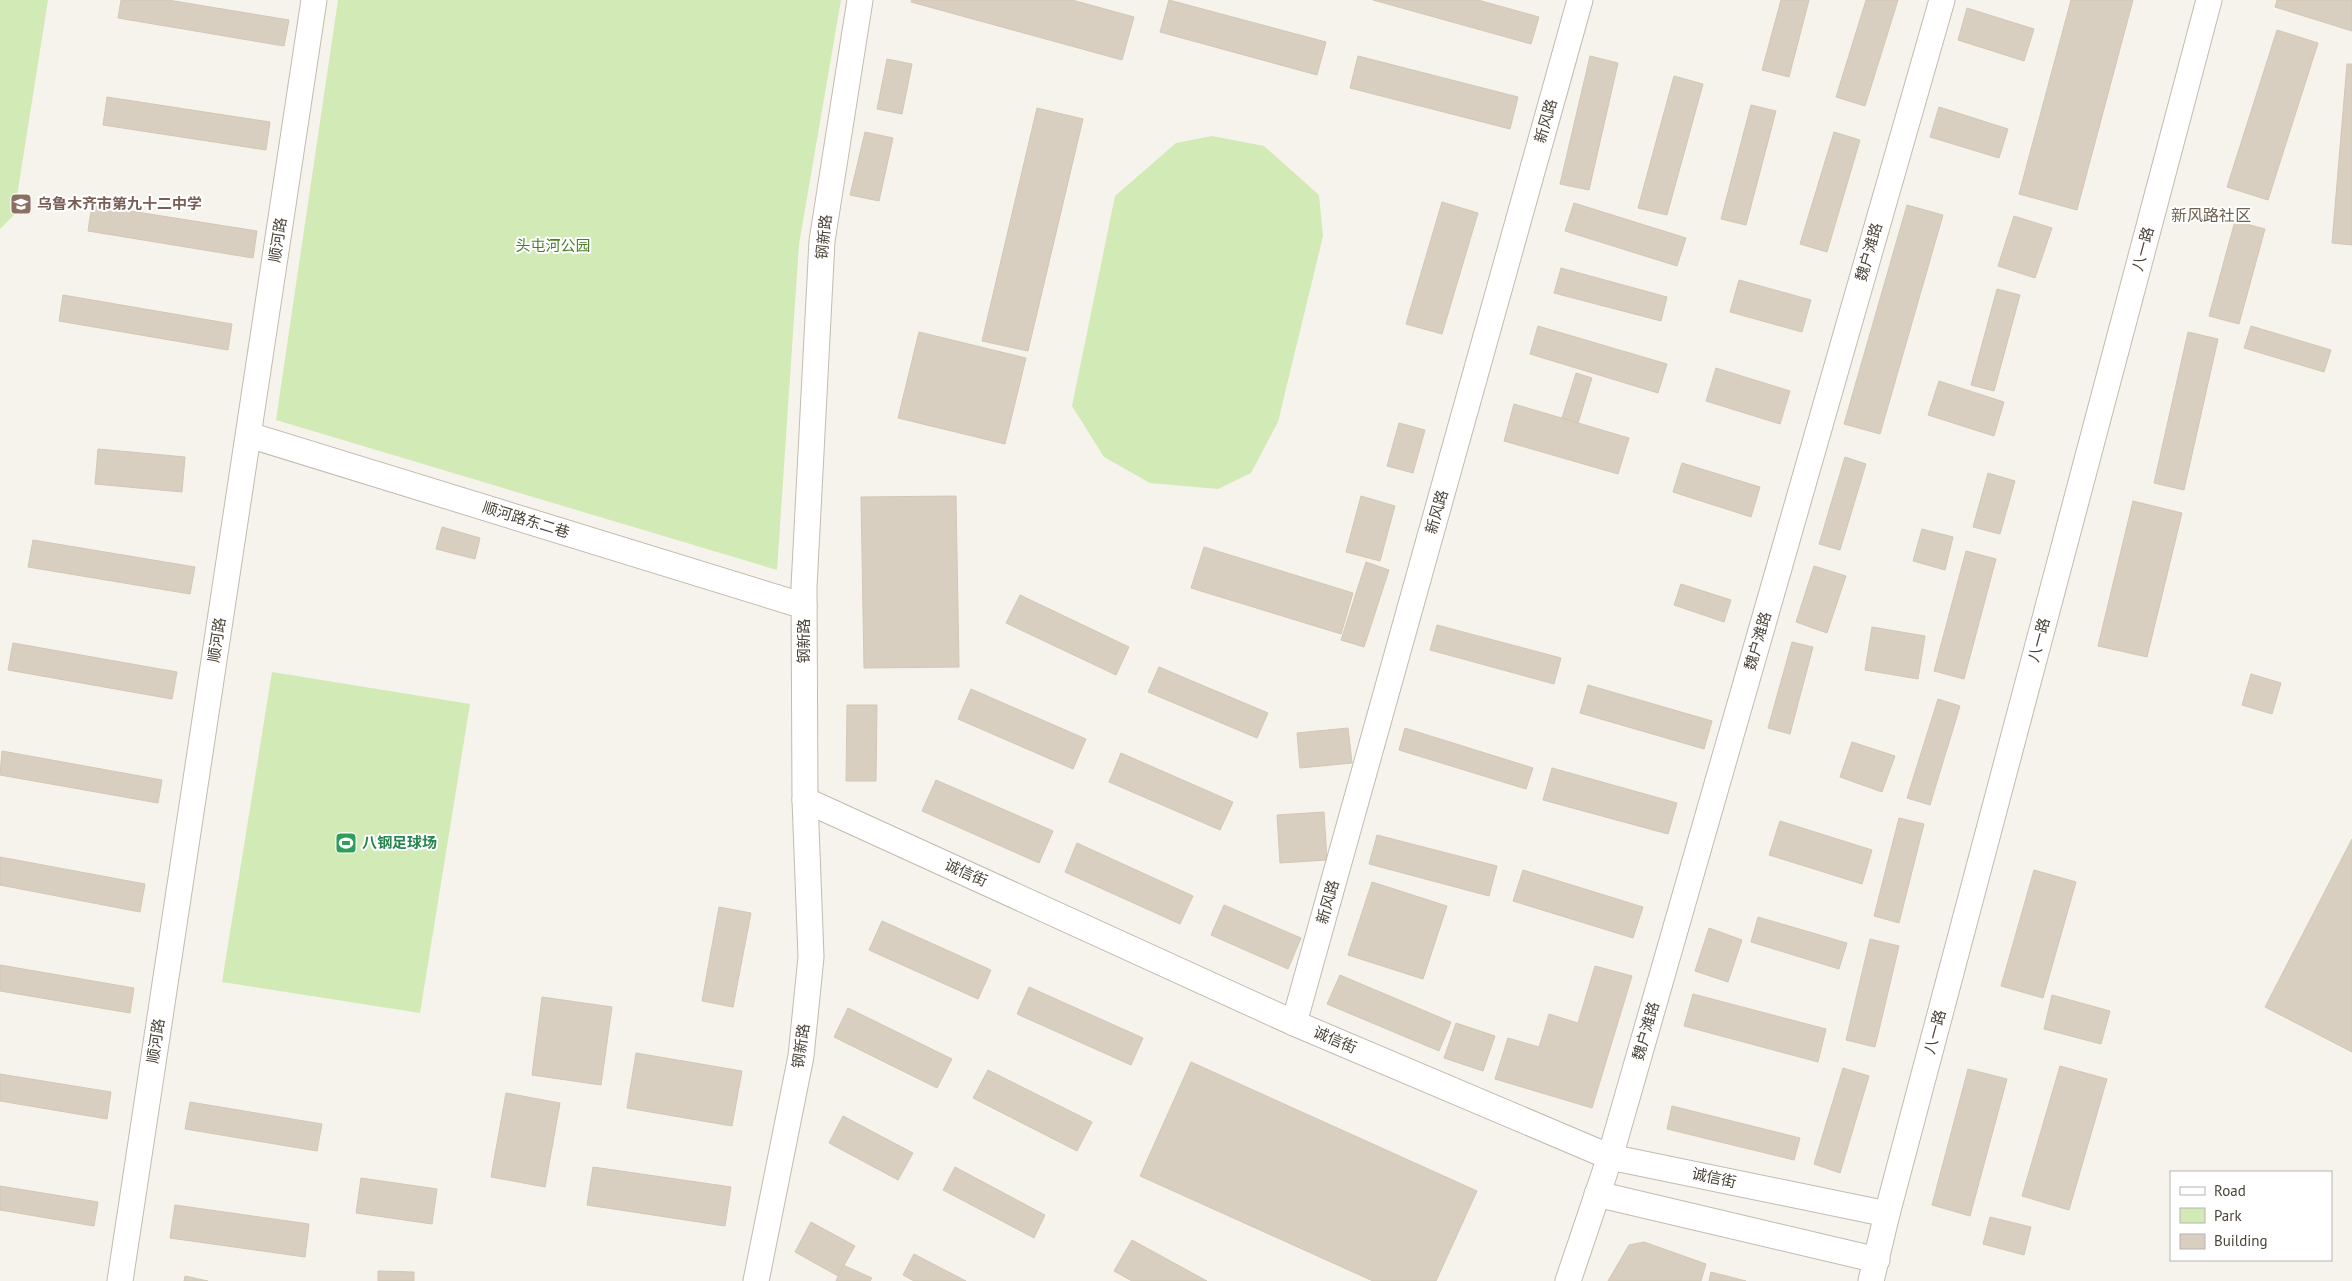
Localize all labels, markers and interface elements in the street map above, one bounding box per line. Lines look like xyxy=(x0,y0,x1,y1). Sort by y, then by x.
street label: 新风路 xyxy=(1530,97,1561,145)
school or university icon: 乌鲁木齐市第九十二中学 xyxy=(9,192,33,216)
place label: 乌鲁木齐市第九十二中学 xyxy=(37,194,202,213)
district label: 新风路社区 xyxy=(2171,205,2251,225)
street label: 钢新路 xyxy=(812,214,835,260)
street label: 顺河路 xyxy=(265,216,290,264)
street label: 魏户滩路 xyxy=(1851,220,1886,283)
street label: 八一路 xyxy=(2128,225,2158,273)
park label: 头屯河公园 xyxy=(515,236,591,255)
street label: 新风路 xyxy=(1421,488,1452,536)
street label: 顺河路东二巷 xyxy=(480,497,572,542)
street label: 魏户滩路 xyxy=(1740,609,1775,672)
street label: 顺河路 xyxy=(204,616,229,664)
street label: 八一路 xyxy=(2024,616,2054,664)
street label: 钢新路 xyxy=(794,618,813,664)
sports icon: 八钢足球场 xyxy=(334,831,358,855)
place label: 八钢足球场 xyxy=(362,833,437,852)
street label: 诚信街 xyxy=(942,855,991,890)
street label: 新风路 xyxy=(1312,878,1343,926)
street label: 魏户滩路 xyxy=(1628,999,1663,1062)
street label: 八一路 xyxy=(1920,1008,1950,1056)
street label: 顺河路 xyxy=(143,1017,168,1065)
street label: 钢新路 xyxy=(788,1022,813,1070)
street label: 诚信街 xyxy=(1311,1022,1360,1057)
street label: 诚信街 xyxy=(1690,1164,1738,1191)
legend xyxy=(2170,1171,2332,1261)
text: Road xyxy=(2214,1181,2246,1200)
text: Park xyxy=(2214,1206,2242,1225)
text: Building xyxy=(2214,1231,2268,1250)

